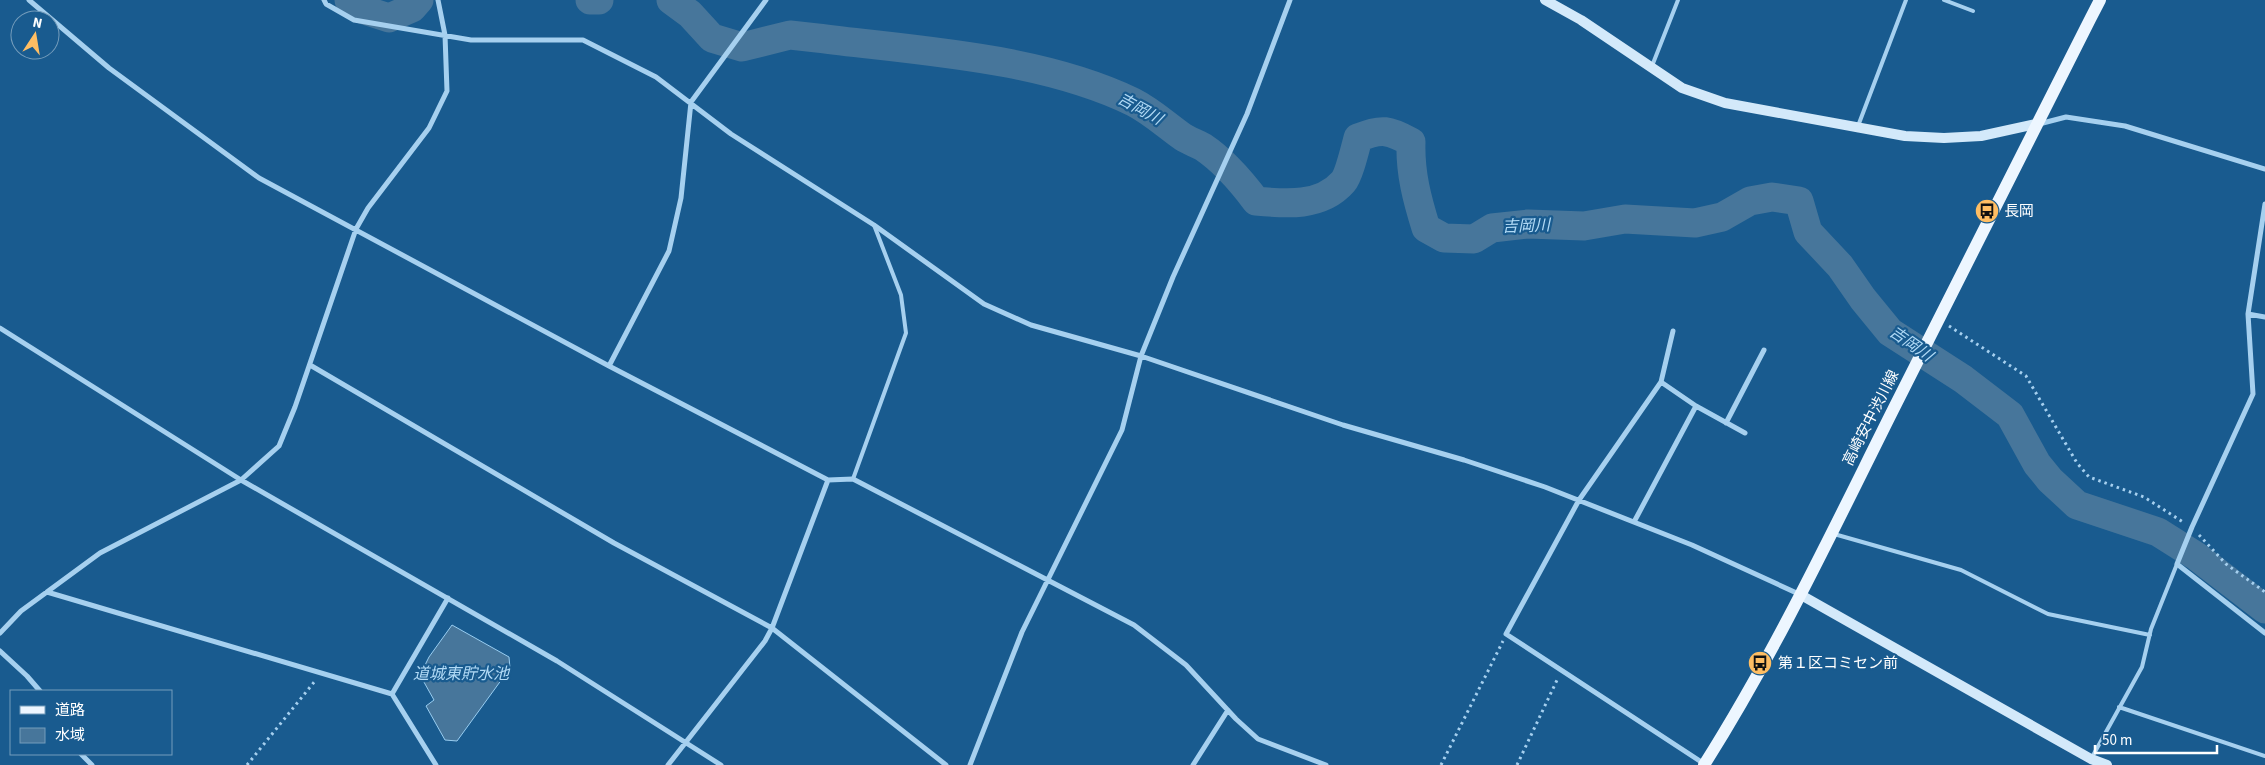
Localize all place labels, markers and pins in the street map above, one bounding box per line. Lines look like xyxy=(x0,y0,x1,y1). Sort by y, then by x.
bus stop icon: 長岡 xyxy=(1974,198,2000,224)
place label: 長岡 xyxy=(2004,201,2034,222)
bus stop icon: 第１区コミセン前 xyxy=(1747,650,1773,676)
place label: 第１区コミセン前 xyxy=(1778,653,1898,674)

